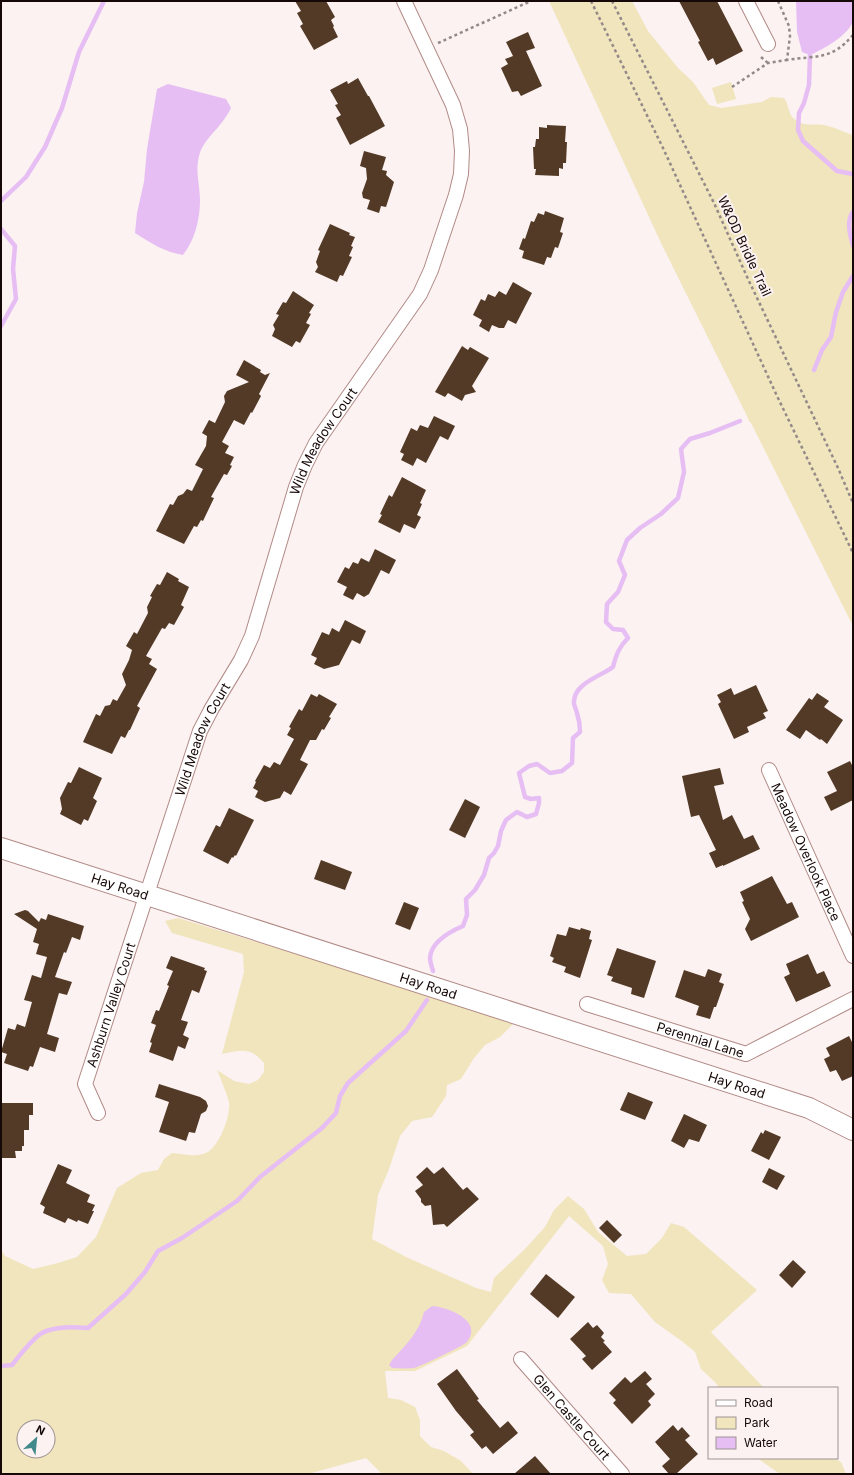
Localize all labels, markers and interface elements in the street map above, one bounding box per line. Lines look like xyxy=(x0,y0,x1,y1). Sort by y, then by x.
street label: W&OD Bridle Trail xyxy=(715,193,775,299)
street label: Wild Meadow Court xyxy=(286,385,360,497)
street label: Wild Meadow Court xyxy=(171,680,233,798)
street label: Meadow Overlook Place xyxy=(768,781,844,924)
street label: Hay Road xyxy=(89,870,151,903)
street label: Ashburn Valley Court xyxy=(83,940,139,1069)
street label: Hay Road xyxy=(398,969,459,1002)
street label: Perennial Lane xyxy=(655,1018,746,1061)
street label: Hay Road xyxy=(706,1068,767,1101)
street label: Glen Castle Court xyxy=(530,1371,614,1463)
legend xyxy=(708,1387,838,1459)
text: Road xyxy=(744,1395,773,1410)
text: Park xyxy=(744,1415,770,1430)
north arrow xyxy=(16,1419,56,1459)
text: N xyxy=(34,1422,47,1438)
text: Water xyxy=(744,1435,778,1450)

